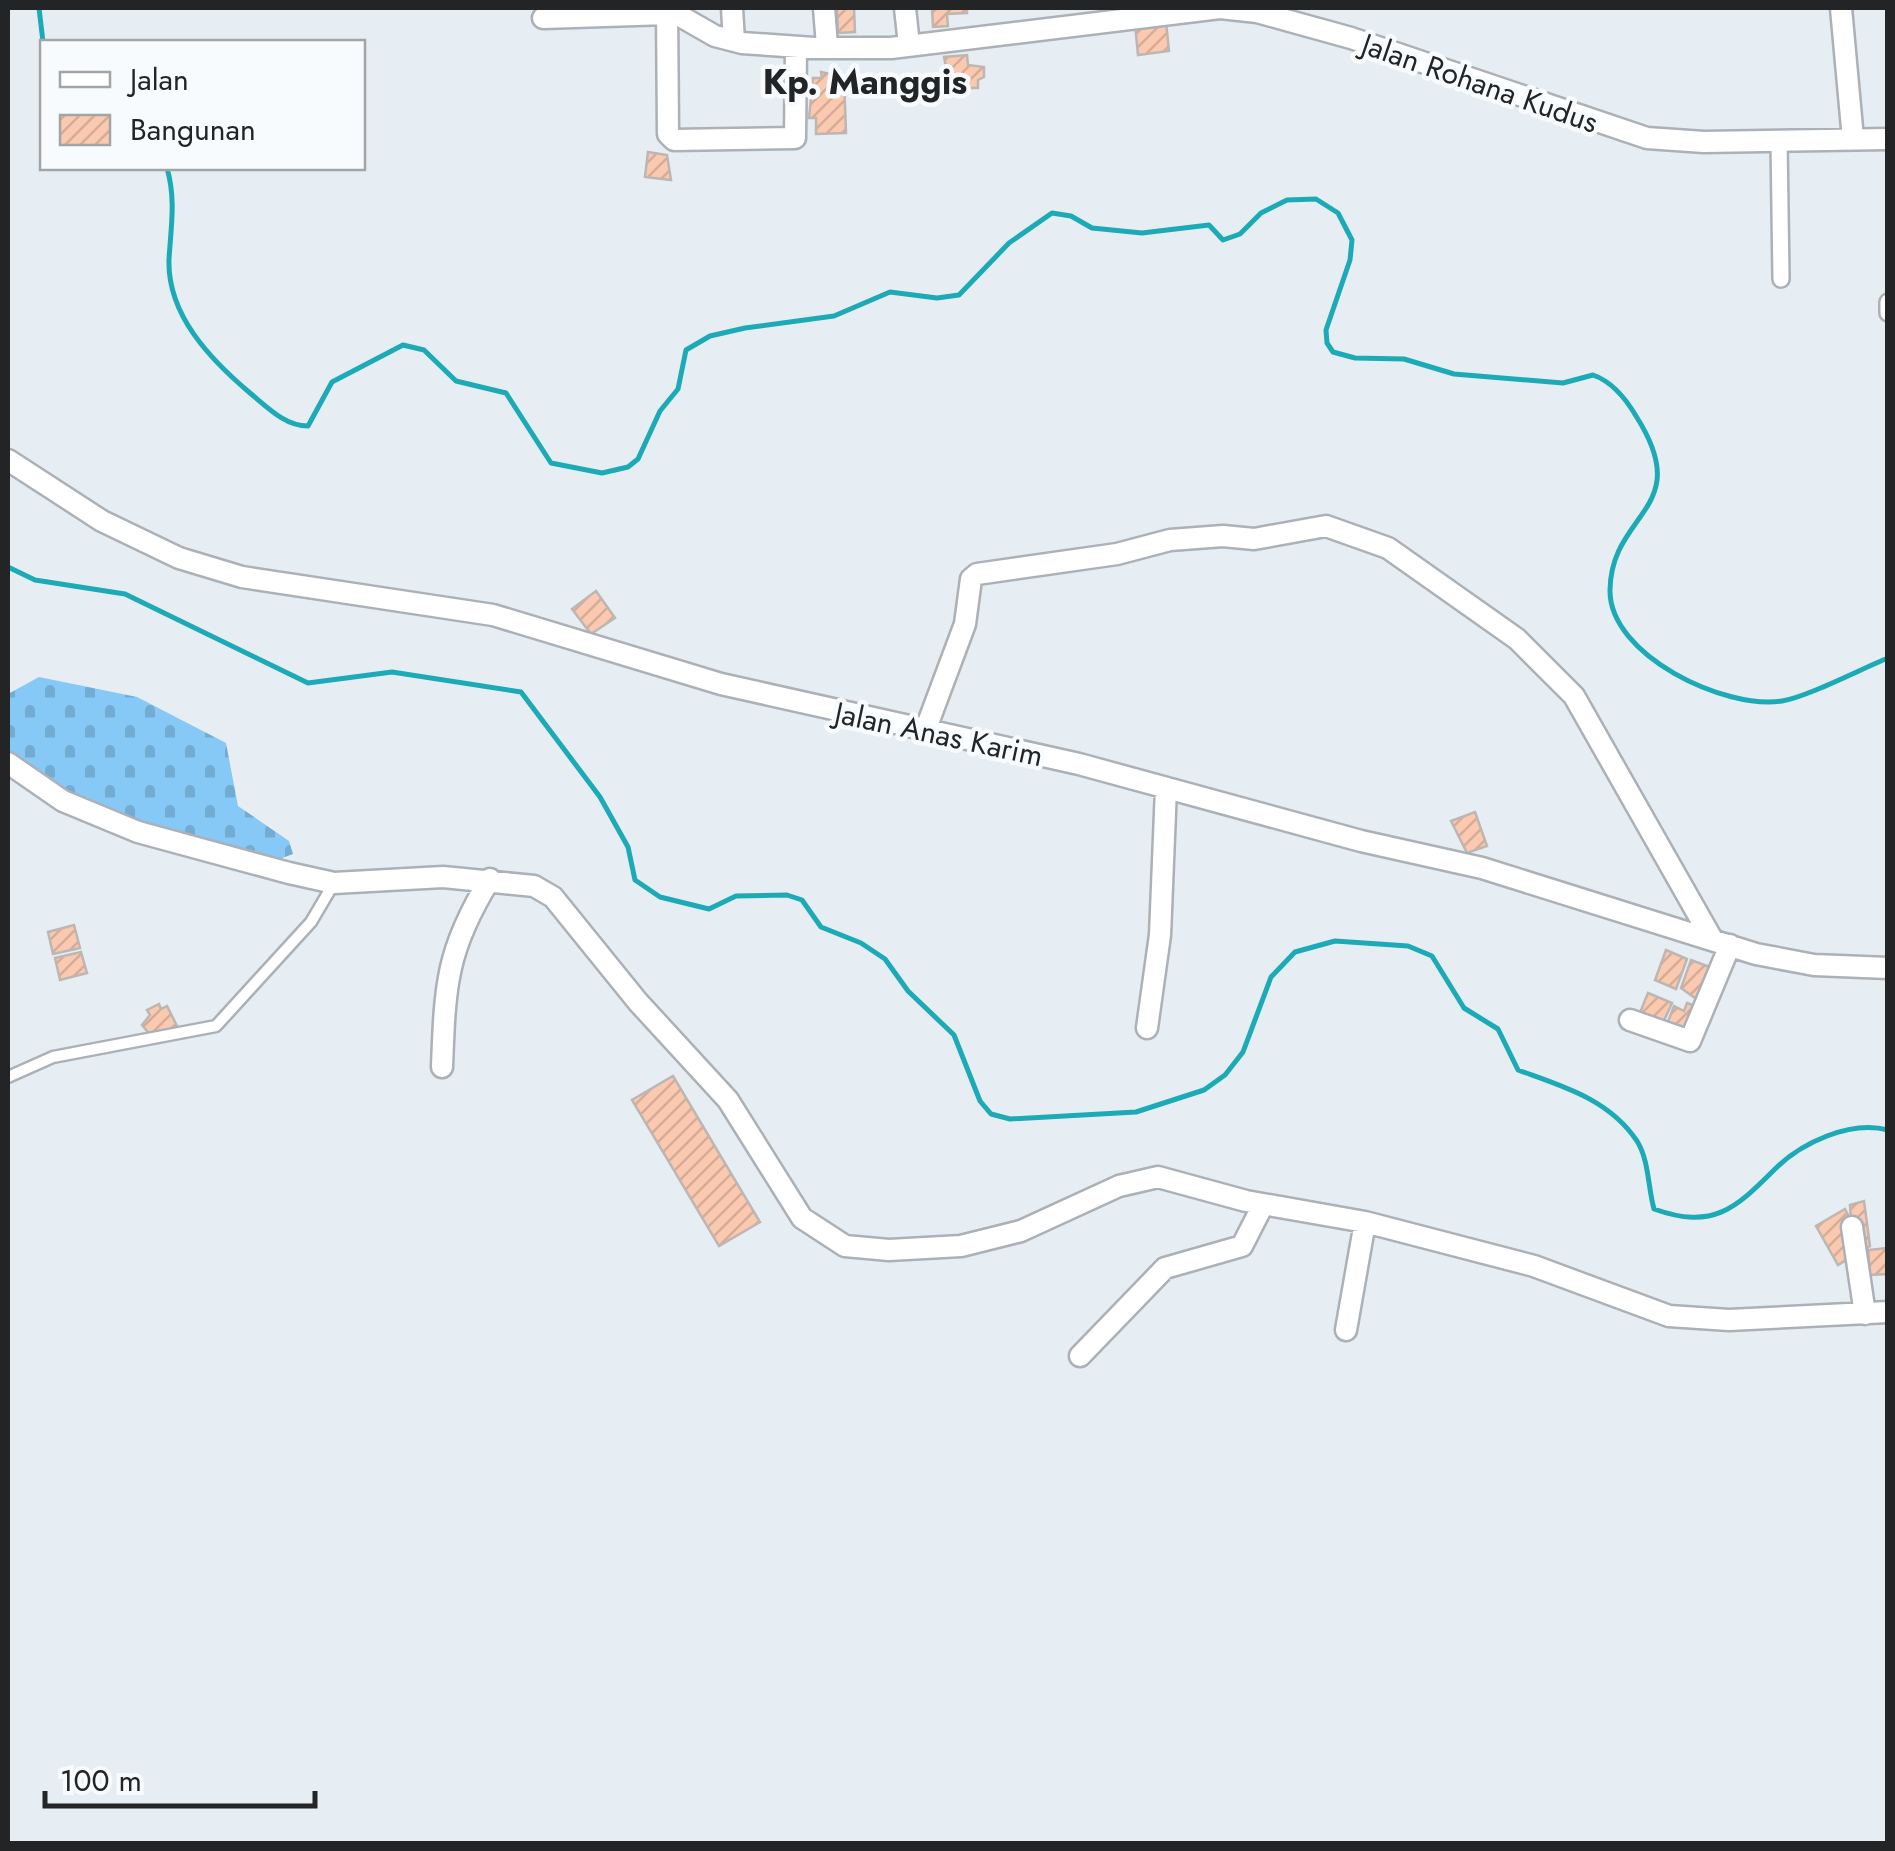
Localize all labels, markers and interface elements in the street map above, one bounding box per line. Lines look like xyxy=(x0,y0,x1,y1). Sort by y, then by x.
street label: Jalan Rohana Kudus xyxy=(1352,21,1604,144)
legend xyxy=(40,40,365,170)
district label: Kp. Manggis xyxy=(763,57,967,107)
text: Jalan xyxy=(126,58,189,101)
text: Bangunan xyxy=(130,108,256,151)
street label: Jalan Anas Karim xyxy=(827,690,1047,777)
scale bar xyxy=(45,1746,315,1808)
text: 100 m xyxy=(60,1759,142,1802)

